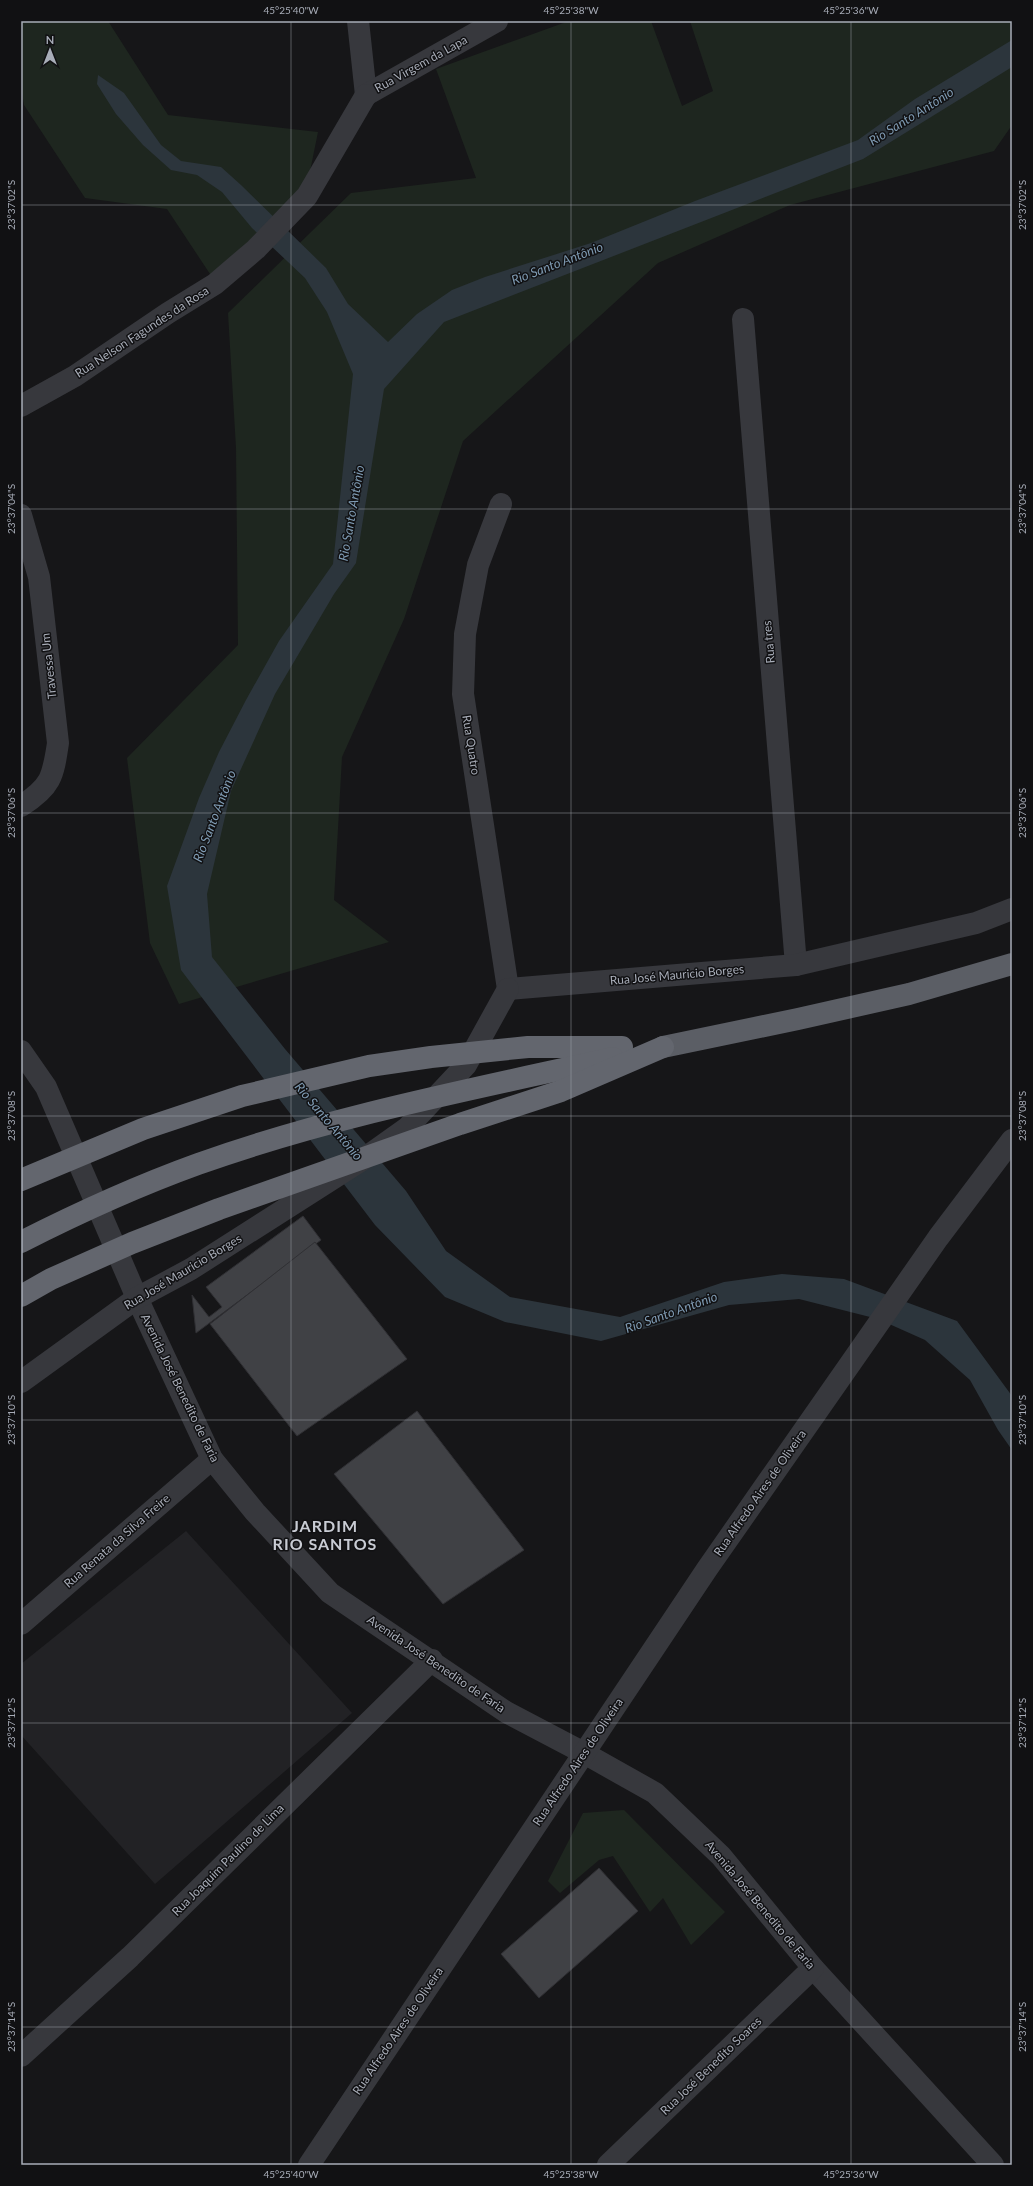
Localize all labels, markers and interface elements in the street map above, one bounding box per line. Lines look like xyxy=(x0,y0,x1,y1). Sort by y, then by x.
text: 45°25'40"W xyxy=(263,4,319,16)
text: 45°25'38"W xyxy=(543,4,599,16)
text: 45°25'36"W xyxy=(823,4,879,16)
north arrow xyxy=(30,30,70,70)
street label: Rua Virgem da Lapa xyxy=(372,32,470,95)
text: N xyxy=(46,33,54,46)
water label: Rio Santo Antônio xyxy=(866,83,957,148)
text: 23°37'02"S xyxy=(5,180,17,230)
text: 23°37'02"S xyxy=(1016,180,1028,230)
water label: Rio Santo Antônio xyxy=(509,238,605,288)
street label: Rua Nelson Fagundes da Rosa xyxy=(72,283,212,381)
water label: Rio Santo Antônio xyxy=(335,464,367,562)
text: 23°37'04"S xyxy=(5,484,17,534)
text: 23°37'04"S xyxy=(1016,484,1028,534)
street label: Rua tres xyxy=(759,620,778,664)
street label: Travessa Um xyxy=(38,632,59,700)
street label: Rua Quatro xyxy=(459,714,484,776)
water label: Rio Santo Antônio xyxy=(189,768,239,864)
text: 23°37'06"S xyxy=(5,788,17,838)
text: 23°37'06"S xyxy=(1016,788,1028,838)
street label: Rua José Mauricio Borges xyxy=(609,961,745,988)
water label: Rio Santo Antônio xyxy=(292,1079,366,1164)
text: 23°37'08"S xyxy=(5,1091,17,1141)
text: 23°37'08"S xyxy=(1016,1091,1028,1141)
street label: Rua José Mauricio Borges xyxy=(121,1230,244,1313)
water label: Rio Santo Antônio xyxy=(623,1288,720,1336)
street label: Avenida José Benedito de Faria xyxy=(138,1311,223,1464)
text: 23°37'10"S xyxy=(5,1395,17,1445)
text: 23°37'10"S xyxy=(1016,1395,1028,1445)
street label: Rua Alfredo Aires de Oliveira xyxy=(710,1427,809,1559)
street label: Rua Renata da Silva Freire xyxy=(61,1491,173,1591)
district label: JARDIM RIO SANTOS xyxy=(273,1516,377,1553)
street label: Avenida José Benedito de Faria xyxy=(364,1612,508,1715)
street label: Rua Alfredo Aires de Oliveira xyxy=(529,1695,626,1828)
text: 23°37'12"S xyxy=(5,1698,17,1748)
text: 23°37'12"S xyxy=(1016,1698,1028,1748)
street label: Rua Joaquim Paulino de Lima xyxy=(168,1800,287,1919)
street label: Avenida José Benedito de Faria xyxy=(702,1837,819,1972)
street label: Rua Alfredo Aires de Oliveira xyxy=(349,1964,446,2097)
text: 23°37'14"S xyxy=(5,2002,17,2052)
text: 23°37'14"S xyxy=(1016,2002,1028,2052)
street label: Rua José Benedito Soares xyxy=(657,2013,764,2118)
text: 45°25'40"W xyxy=(263,2168,319,2180)
text: 45°25'38"W xyxy=(543,2168,599,2180)
text: 45°25'36"W xyxy=(823,2168,879,2180)

